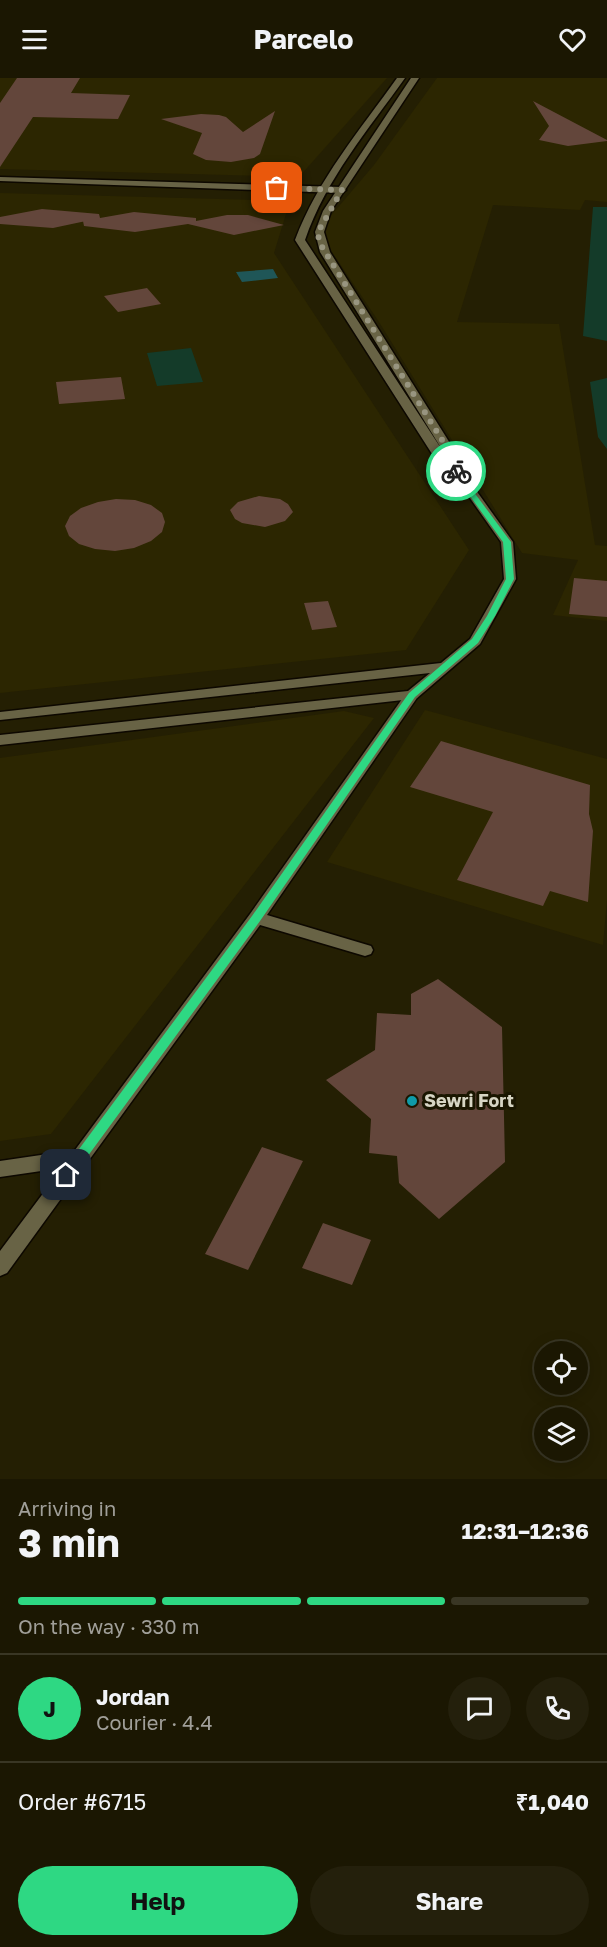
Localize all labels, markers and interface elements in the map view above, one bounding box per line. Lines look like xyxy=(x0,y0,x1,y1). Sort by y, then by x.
icon: menu xyxy=(18,23,51,56)
text: Parcelo xyxy=(253,23,354,55)
icon: heart xyxy=(556,23,589,56)
pin xyxy=(251,162,302,213)
icon: bag xyxy=(260,171,293,204)
courier xyxy=(426,441,486,501)
icon: bike xyxy=(440,455,473,488)
place label: Sewri Fort xyxy=(424,1089,514,1111)
marker: Sewri Fort xyxy=(405,1094,419,1108)
pin xyxy=(40,1149,91,1200)
icon: home xyxy=(49,1158,82,1191)
map controls xyxy=(534,1341,588,1461)
button: locate xyxy=(534,1341,588,1395)
button: layers xyxy=(534,1407,588,1461)
text: Arriving in xyxy=(18,1496,116,1520)
text: 12:31–12:36 xyxy=(462,1517,589,1544)
text: 3 min xyxy=(18,1519,120,1566)
text: On the way · 330 m xyxy=(18,1614,199,1638)
button: chat xyxy=(448,1677,511,1740)
button: phone xyxy=(526,1677,589,1740)
text: Jordan xyxy=(96,1683,170,1710)
text: J xyxy=(43,1695,56,1722)
text: Courier · 4.4 xyxy=(96,1710,213,1734)
text: Order #6715 xyxy=(18,1788,146,1815)
text: ₹1,040 xyxy=(516,1788,589,1815)
button: Help xyxy=(18,1866,298,1935)
button: Share xyxy=(310,1866,589,1935)

